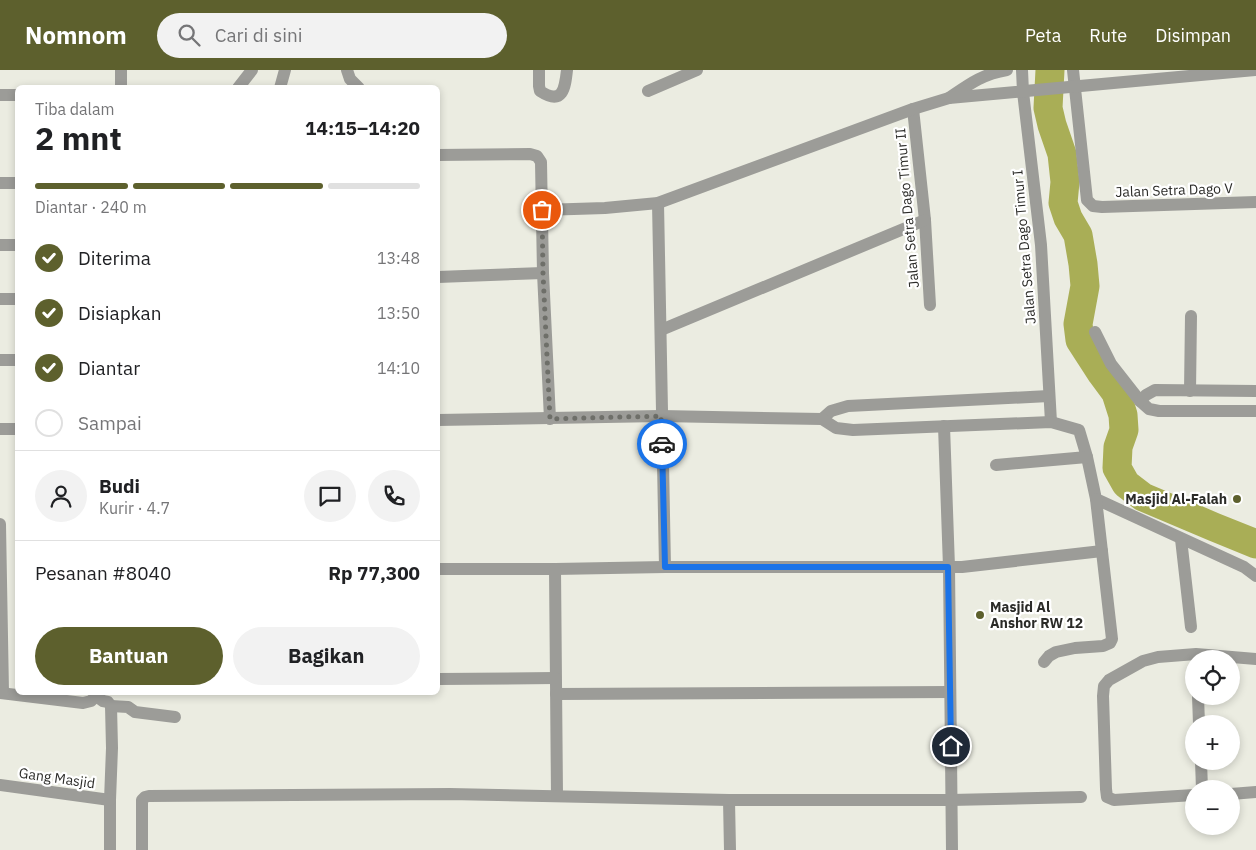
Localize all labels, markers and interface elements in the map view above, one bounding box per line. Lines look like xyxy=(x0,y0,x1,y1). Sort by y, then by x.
search box xyxy=(157,13,507,58)
text: Nomnom xyxy=(25,19,127,51)
icon: search xyxy=(175,21,203,49)
text: Cari di sini xyxy=(215,23,303,47)
text: Peta xyxy=(1025,24,1061,47)
text: Rute xyxy=(1089,24,1127,47)
text: Disimpan xyxy=(1155,24,1231,47)
text: Tiba dalam xyxy=(35,99,114,119)
text: 14:15–14:20 xyxy=(305,116,420,140)
text: 2 mnt xyxy=(35,117,122,159)
street label: Jalan Setra Dago Timur II xyxy=(891,127,923,289)
street label: Jalan Setra Dago Timur I xyxy=(1008,169,1040,325)
street label: Jalan Setra Dago V xyxy=(1115,179,1234,201)
pin xyxy=(521,189,563,231)
icon: bag xyxy=(528,196,556,224)
text: Diantar · 240 m xyxy=(35,197,147,217)
icon: check xyxy=(35,244,63,272)
text: Diterima xyxy=(78,246,151,270)
text: 13:48 xyxy=(377,248,420,268)
icon: check xyxy=(35,299,63,327)
text: Disiapkan xyxy=(78,301,162,325)
text: 13:50 xyxy=(377,303,420,323)
icon: check xyxy=(35,354,63,382)
text: Diantar xyxy=(78,356,140,380)
text: 14:10 xyxy=(377,358,420,378)
text: Sampai xyxy=(78,411,142,435)
courier xyxy=(637,419,687,469)
icon: car xyxy=(648,430,676,458)
button: person xyxy=(35,470,87,522)
button: chat xyxy=(304,470,356,522)
button: phone xyxy=(368,470,420,522)
text: Budi xyxy=(99,474,140,498)
place label: Masjid Al-Falah xyxy=(1125,490,1227,508)
marker: Masjid Al-Falah xyxy=(1231,493,1243,505)
text: Kurir · 4.7 xyxy=(99,498,170,518)
text: Pesanan #8040 xyxy=(35,561,171,585)
text: Rp 77,300 xyxy=(328,561,420,585)
place label: Masjid Al Anshor RW 12 xyxy=(990,598,1083,632)
marker: Masjid Al Anshor RW 12 xyxy=(974,609,986,621)
button: Bantuan xyxy=(35,627,223,685)
button: Bagikan xyxy=(233,627,420,685)
map controls xyxy=(1185,650,1240,835)
button: locate xyxy=(1185,650,1240,705)
button: + xyxy=(1185,715,1240,770)
pin xyxy=(930,725,972,767)
icon: home xyxy=(937,732,965,760)
street label: Gang Masjid xyxy=(18,764,96,792)
button: − xyxy=(1185,780,1240,835)

